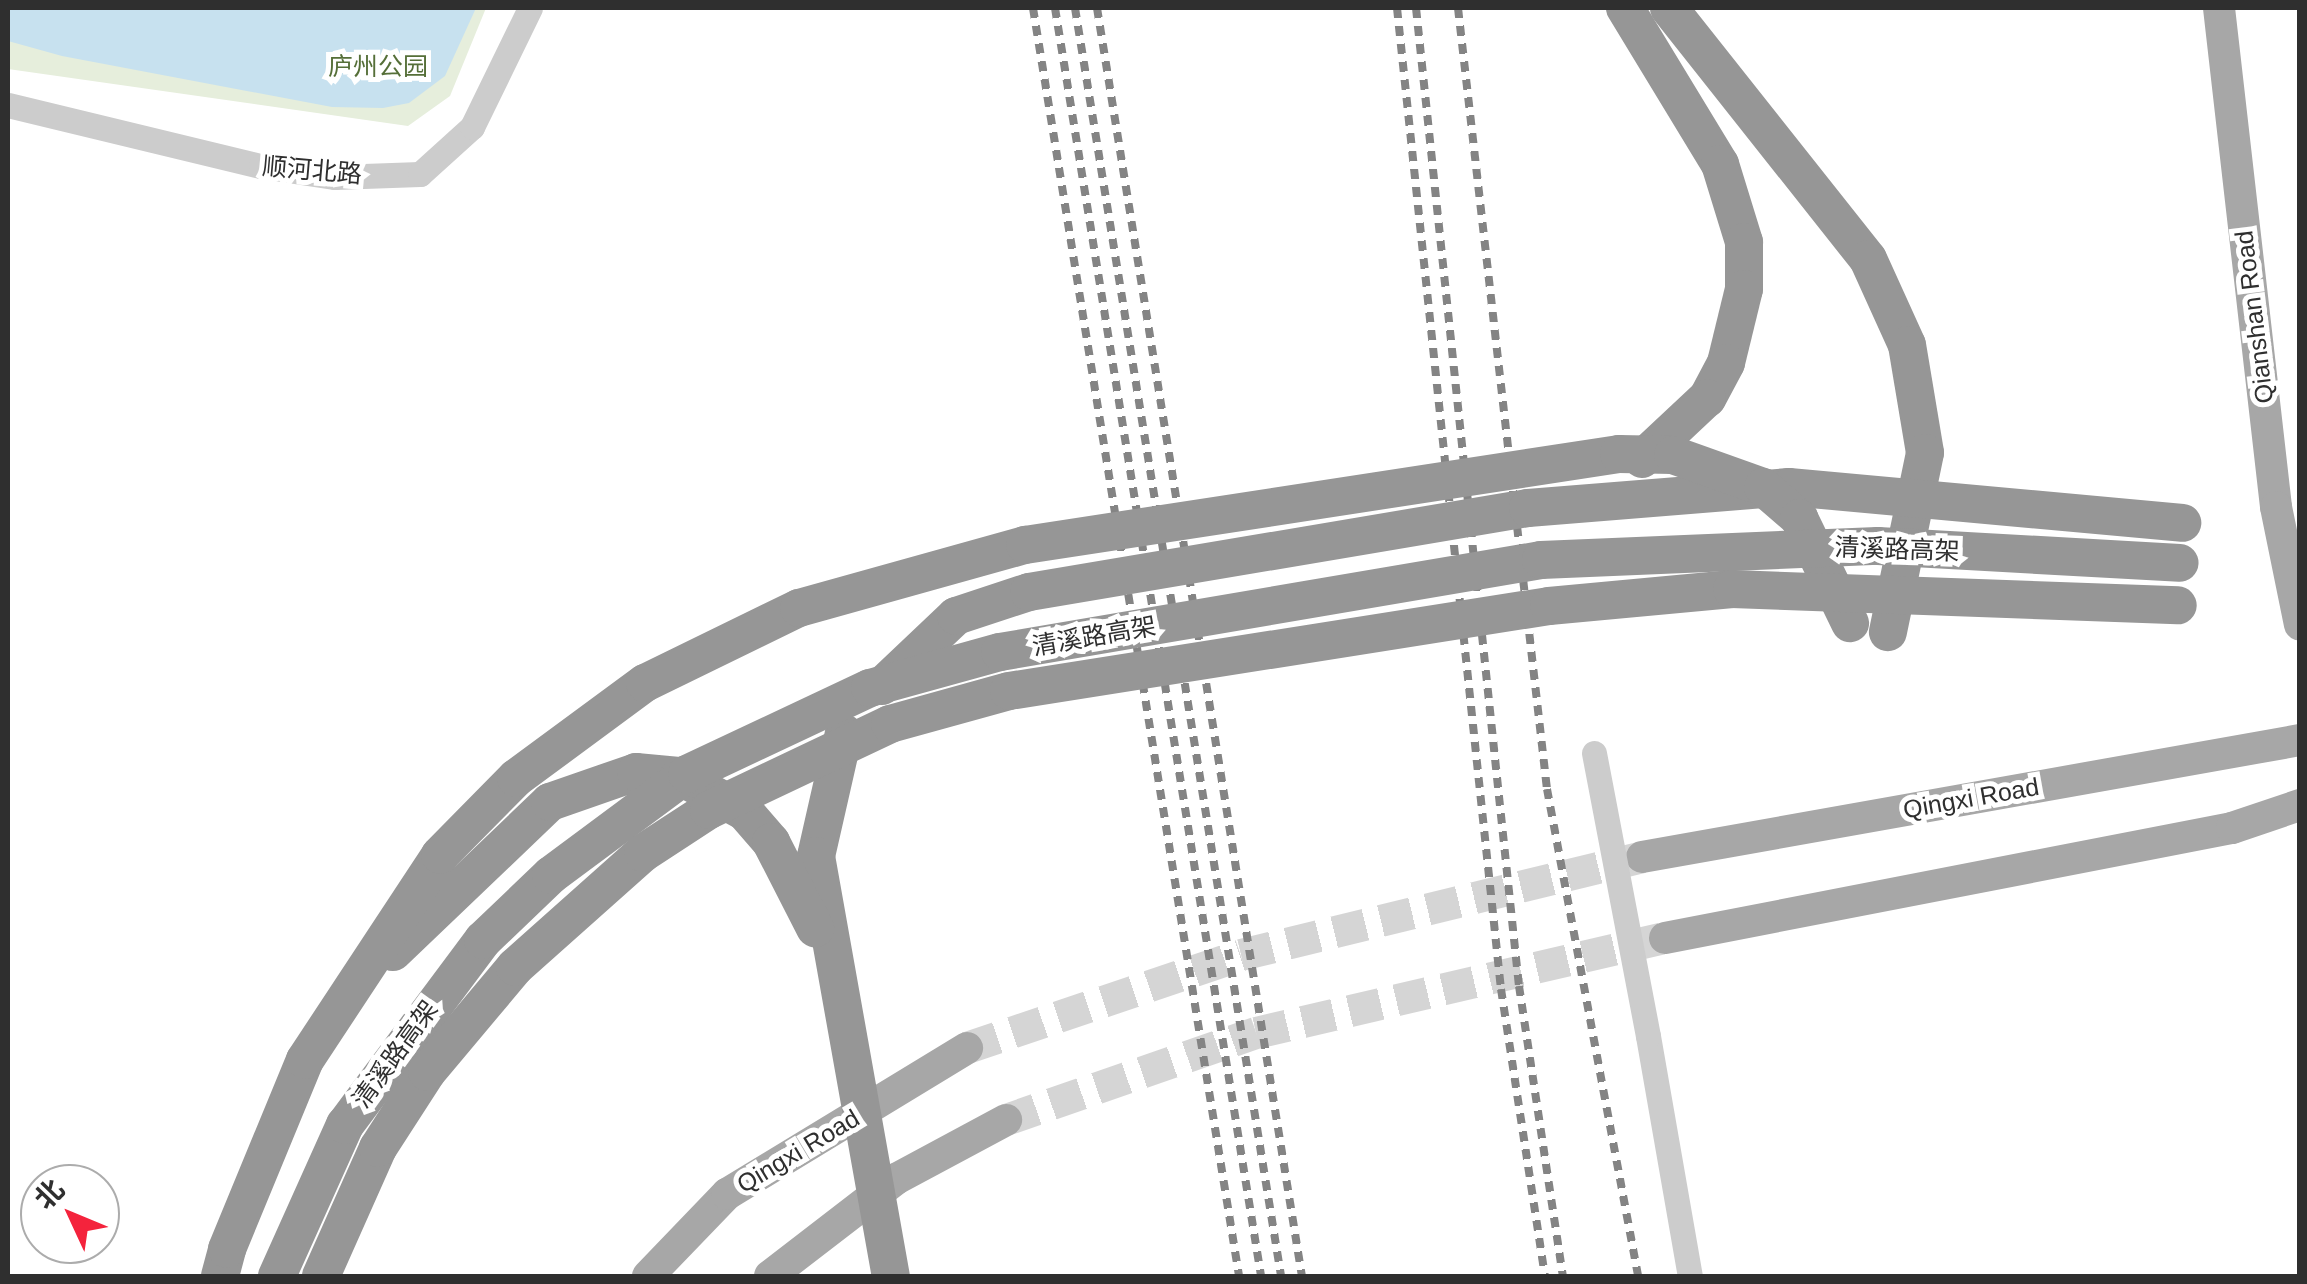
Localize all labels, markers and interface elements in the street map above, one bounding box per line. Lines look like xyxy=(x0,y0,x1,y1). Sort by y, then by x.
park label: 庐州公园 xyxy=(328,51,428,81)
street label: 顺河北路 xyxy=(261,151,363,189)
street label: Qianshan Road xyxy=(2229,229,2279,405)
street label: 清溪路高架 xyxy=(1834,532,1960,566)
street label: 清溪路高架 xyxy=(1030,610,1158,662)
street label: Qingxi Road xyxy=(1901,771,2041,825)
street label: 清溪路高架 xyxy=(346,995,444,1113)
street label: Qingxi Road xyxy=(731,1103,865,1199)
north arrow xyxy=(20,1164,120,1264)
text: 北 xyxy=(29,1173,70,1215)

